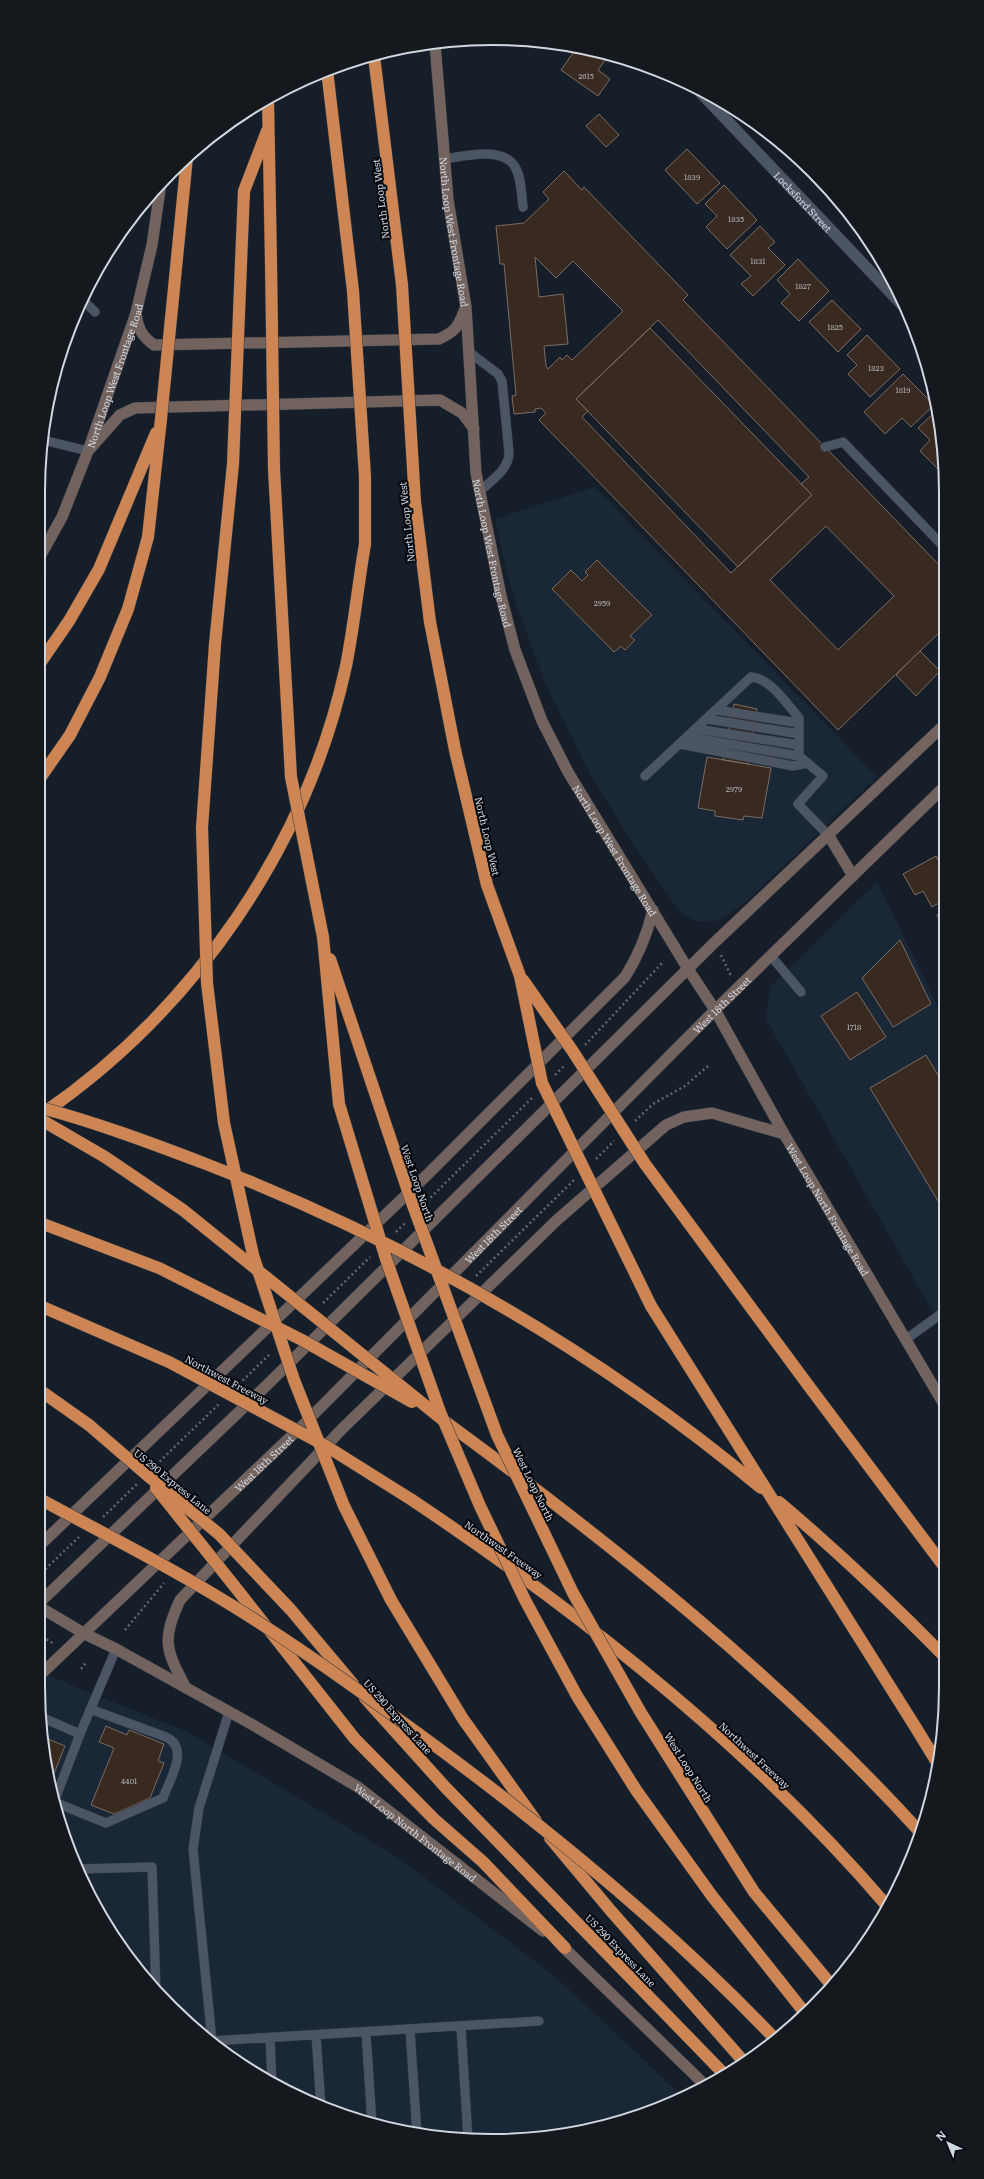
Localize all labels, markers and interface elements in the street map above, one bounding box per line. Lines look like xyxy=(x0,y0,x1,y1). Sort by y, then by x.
house number: 2615 xyxy=(578,70,594,81)
street label: North Loop West Frontage Road xyxy=(437,156,473,308)
street label: North Loop West xyxy=(368,158,392,240)
street label: Locksford Street xyxy=(771,167,836,235)
house number: 1839 xyxy=(684,171,700,182)
house number: 1835 xyxy=(728,213,744,224)
house number: 1831 xyxy=(750,255,766,266)
house number: 1827 xyxy=(795,280,811,291)
street label: North Loop West Frontage Road xyxy=(82,302,145,450)
house number: 1825 xyxy=(827,321,843,332)
house number: 1823 xyxy=(868,362,884,373)
house number: 1819 xyxy=(895,384,911,395)
street label: North Loop West Frontage Road xyxy=(470,477,516,629)
street label: North Loop West xyxy=(394,481,418,563)
house number: 2959 xyxy=(594,597,610,608)
street label: North Loop West Frontage Road xyxy=(570,781,661,919)
house number: 2979 xyxy=(726,783,742,794)
street label: North Loop West xyxy=(472,795,504,877)
street label: West 18th Street xyxy=(689,972,754,1036)
house number: 1718 xyxy=(847,1021,862,1032)
street label: West Loop North Frontage Road xyxy=(783,1140,874,1278)
street label: West Loop North xyxy=(398,1142,438,1224)
street label: West 18th Street xyxy=(460,1201,525,1266)
street label: Northwest Freeway xyxy=(183,1351,272,1407)
street label: West 18th Street xyxy=(230,1431,296,1494)
street label: West Loop North xyxy=(510,1444,559,1524)
street label: US 290 Express Lane xyxy=(131,1445,215,1517)
street label: Northwest Freeway xyxy=(462,1516,546,1582)
street label: US 290 Express Lane xyxy=(360,1675,436,1757)
street label: Northwest Freeway xyxy=(716,1718,794,1792)
street label: West Loop North xyxy=(661,1729,717,1806)
house number: 4401 xyxy=(121,1775,138,1786)
street label: West Loop North Frontage Road xyxy=(351,1779,480,1884)
street label: US 290 Express Lane xyxy=(582,1910,660,1990)
north arrow xyxy=(928,2123,968,2163)
text: N xyxy=(931,2126,949,2144)

